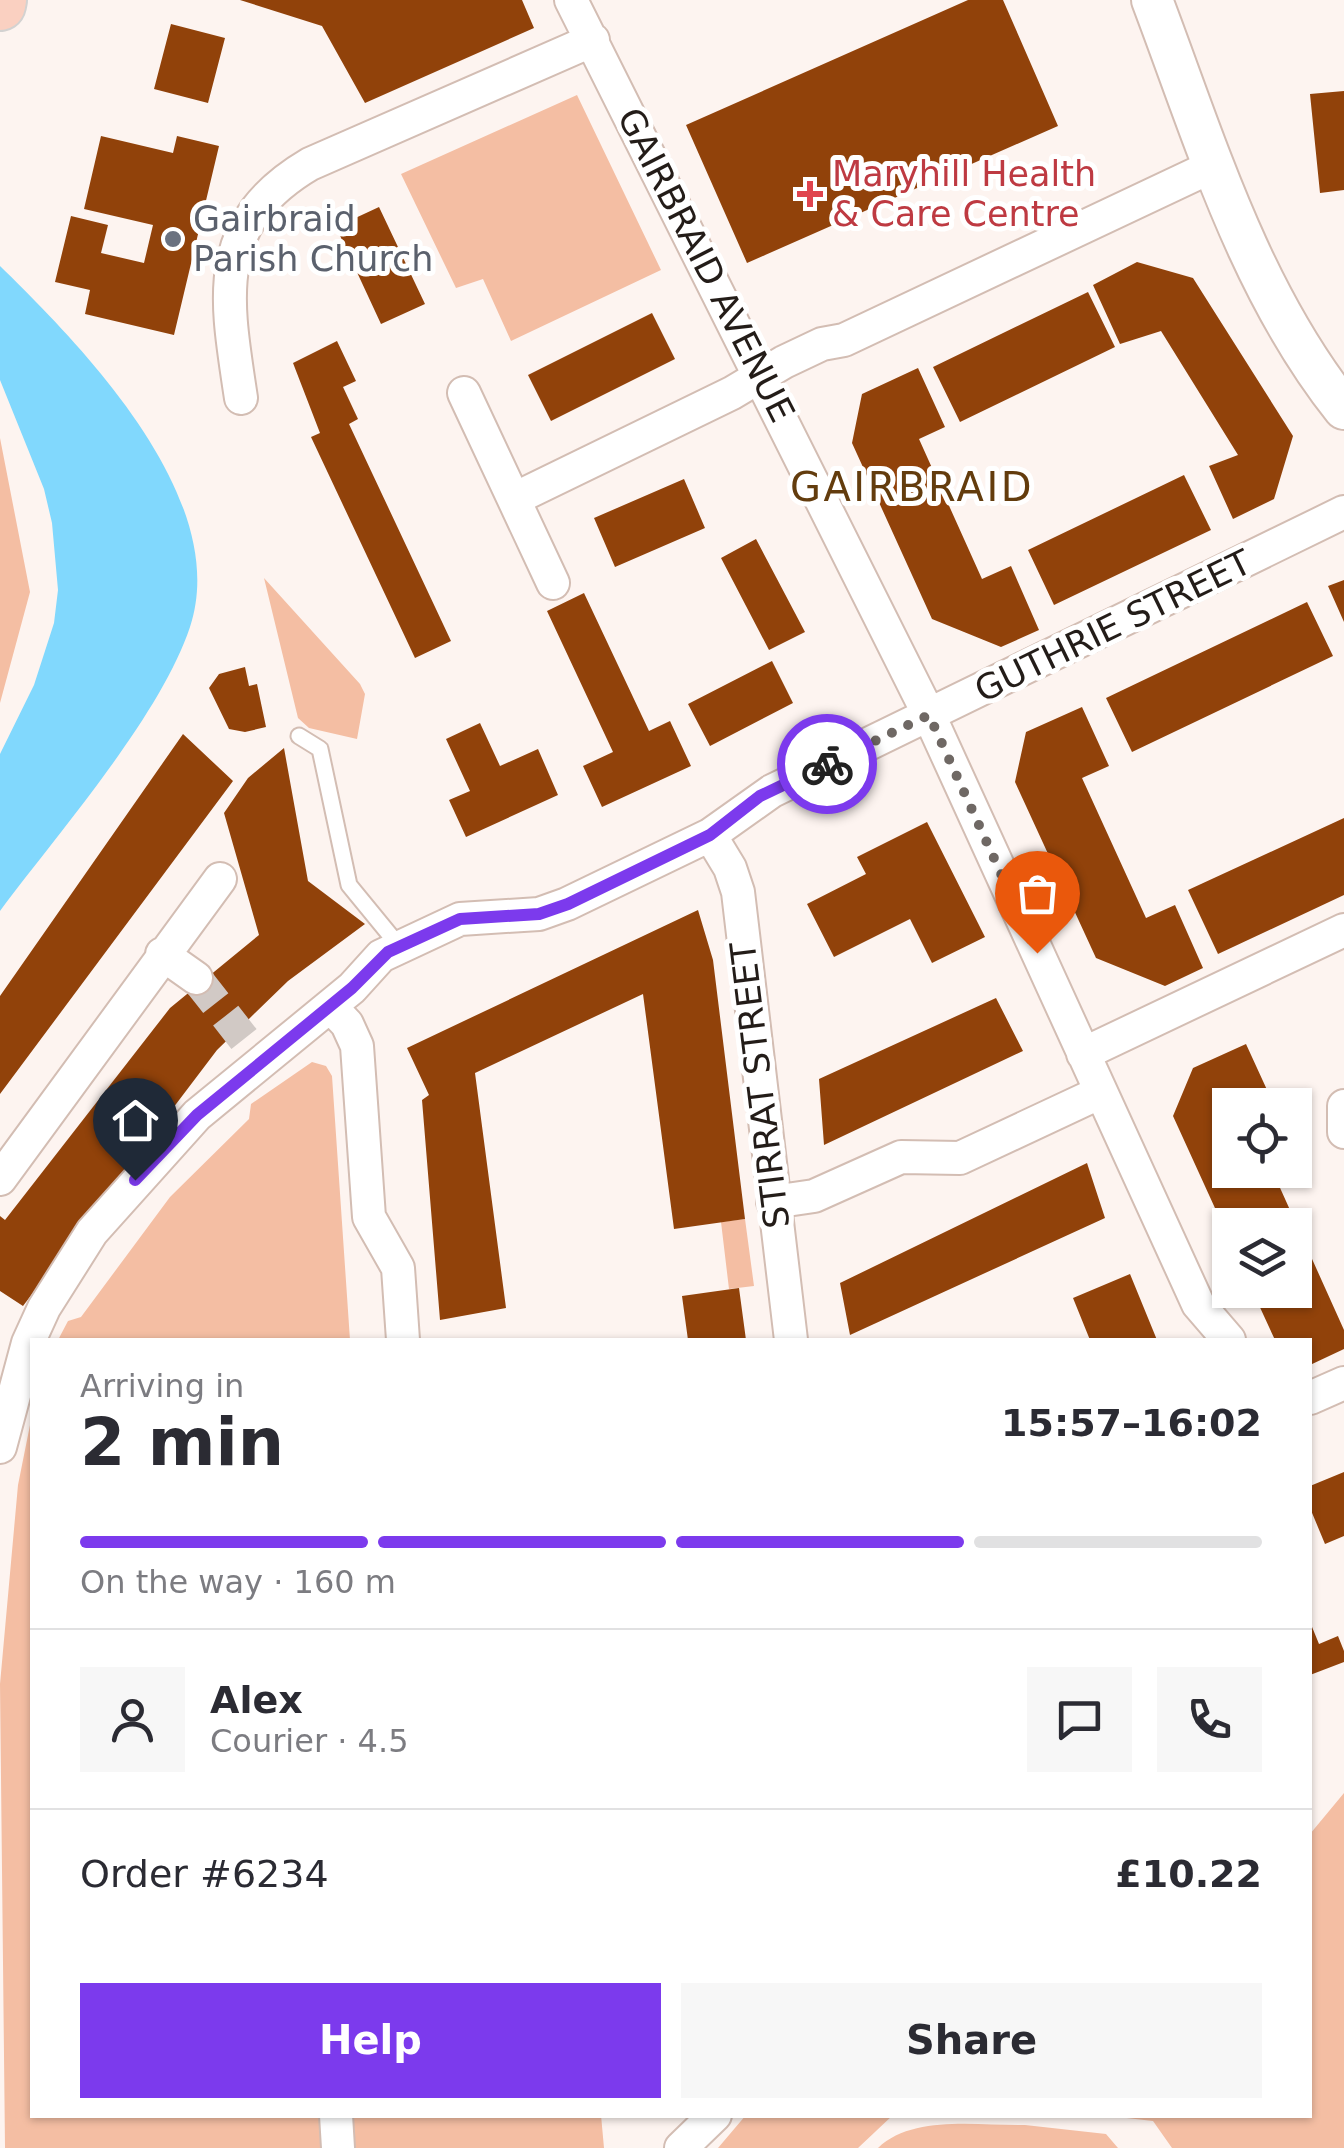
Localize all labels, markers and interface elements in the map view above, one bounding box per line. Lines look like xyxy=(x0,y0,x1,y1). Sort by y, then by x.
street label: GAIRBRAID AVENUE xyxy=(609,101,803,429)
place label: Maryhill Health & Care Centre xyxy=(832,154,1096,234)
marker: Maryhill Health & Care Centre xyxy=(797,181,823,207)
place label: Gairbraid Parish Church xyxy=(193,199,434,279)
marker: Gairbraid Parish Church xyxy=(162,228,184,250)
district label: GAIRBRAID xyxy=(790,464,1034,510)
street label: GUTHRIE STREET xyxy=(969,542,1258,710)
courier xyxy=(777,714,877,814)
icon: bike xyxy=(800,737,855,792)
pin xyxy=(995,851,1080,954)
icon: bag xyxy=(1010,866,1065,921)
street label: STIRRAT STREET xyxy=(723,939,797,1231)
pin xyxy=(93,1078,178,1181)
map controls xyxy=(1212,1088,1312,1308)
button: locate xyxy=(1212,1088,1312,1188)
icon: home xyxy=(108,1093,163,1148)
button: layers xyxy=(1212,1208,1312,1308)
text: Arriving in xyxy=(80,1367,244,1405)
text: 15:57–16:02 xyxy=(1001,1401,1262,1445)
text: 2 min xyxy=(80,1405,284,1480)
text: On the way · 160 m xyxy=(80,1563,396,1601)
button: person xyxy=(80,1667,185,1772)
button: chat xyxy=(1027,1667,1132,1772)
button: phone xyxy=(1157,1667,1262,1772)
text: Alex xyxy=(210,1678,303,1722)
text: Courier · 4.5 xyxy=(210,1722,409,1760)
text: Order #6234 xyxy=(80,1852,329,1896)
text: £10.22 xyxy=(1115,1852,1262,1896)
button: Help xyxy=(80,1983,661,2098)
button: Share xyxy=(681,1983,1262,2098)

